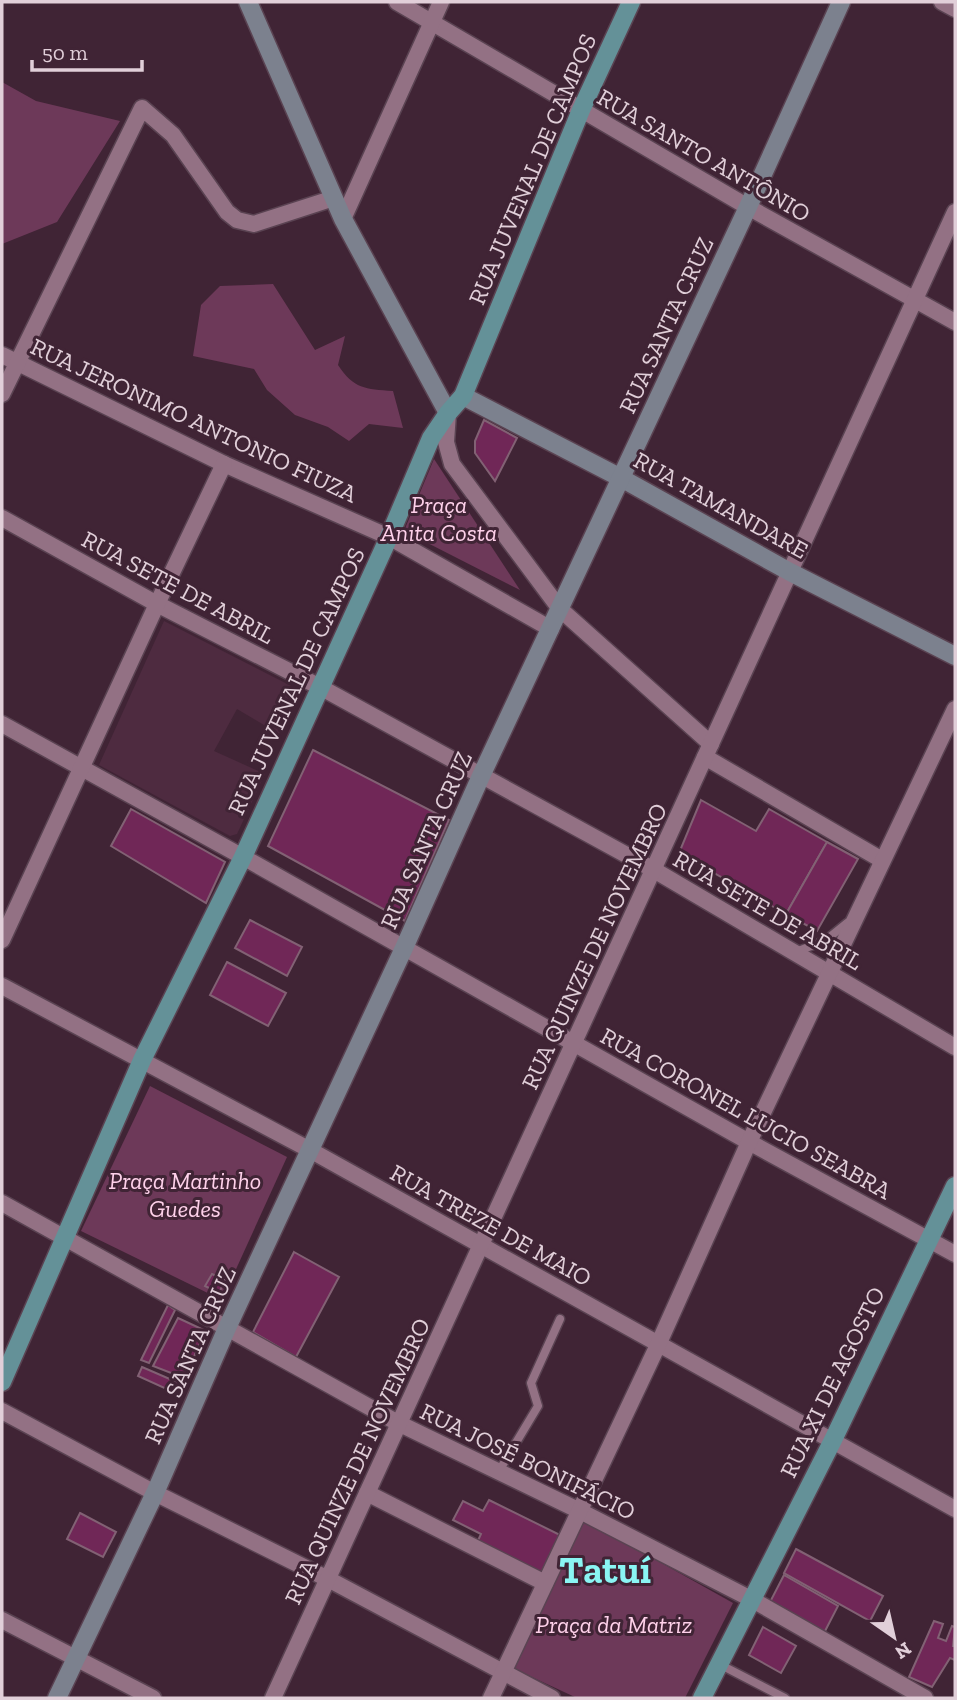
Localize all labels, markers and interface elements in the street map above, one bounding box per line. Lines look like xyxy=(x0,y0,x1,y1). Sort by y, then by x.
scale bar xyxy=(32,28,142,72)
street label: RUA JUVENAL DE CAMPOS xyxy=(462,29,602,309)
text: 50 m xyxy=(42,40,88,65)
street label: RUA SANTO ANTÔNIO xyxy=(592,82,816,228)
street label: RUA SANTA CRUZ xyxy=(612,232,720,418)
street label: RUA JERONIMO ANTONIO FIUZA xyxy=(26,331,362,509)
street label: RUA TAMANDARE xyxy=(629,445,813,565)
park label: Praça Anita Costa xyxy=(380,490,497,547)
street label: RUA SETE DE ABRIL xyxy=(77,524,279,650)
street label: RUA JUVENAL DE CAMPOS xyxy=(221,543,371,819)
street label: RUA SANTA CRUZ xyxy=(374,747,478,933)
street label: RUA QUINZE DE NOVEMBRO xyxy=(515,798,673,1094)
street label: RUA SETE DE ABRIL xyxy=(668,844,868,976)
street label: RUA CORONEL LUCIO SEABRA xyxy=(596,1021,897,1205)
street label: RUA TREZE DE MAIO xyxy=(385,1158,597,1292)
park label: Praça Martinho Guedes xyxy=(109,1166,261,1223)
street label: RUA SANTA CRUZ xyxy=(138,1262,242,1448)
street label: RUA XI DE AGOSTO xyxy=(773,1282,891,1482)
street label: RUA QUINZE DE NOVEMBRO xyxy=(278,1313,436,1609)
street label: RUA JOSÉ BONIFÁCIO xyxy=(416,1396,640,1526)
district label: Tatuí xyxy=(559,1547,651,1593)
north arrow xyxy=(859,1602,929,1672)
park label: Praça da Matriz xyxy=(536,1610,692,1639)
text: N xyxy=(891,1637,916,1664)

